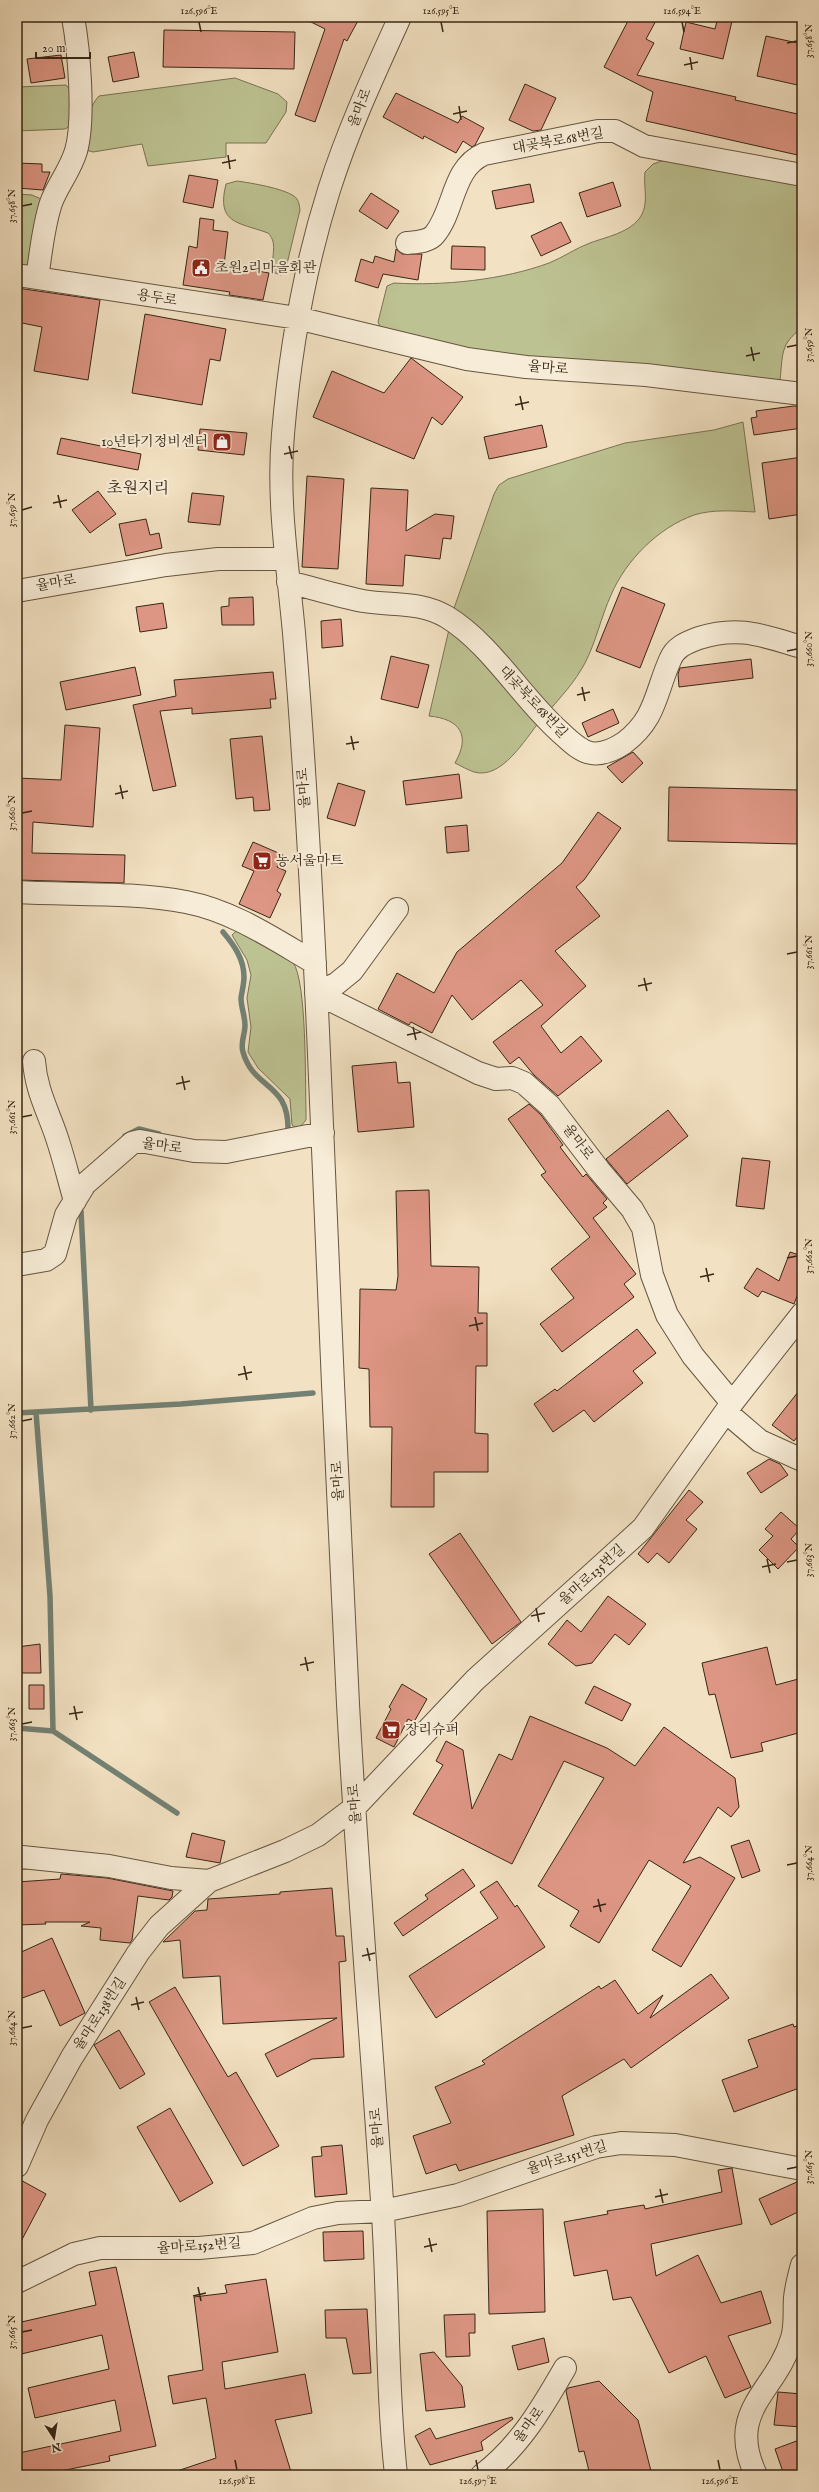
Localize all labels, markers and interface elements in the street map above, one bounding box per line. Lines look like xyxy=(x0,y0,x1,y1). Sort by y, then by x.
text: 126.596°E xyxy=(180,5,218,18)
text: 126.595°E xyxy=(423,5,459,18)
text: 126.594°E xyxy=(663,5,701,18)
text: 37.658°N xyxy=(803,24,816,58)
scale bar xyxy=(36,34,90,60)
text: 20 m xyxy=(42,41,65,56)
street label: 율마로 xyxy=(344,85,376,130)
street label: 대곶북로68번길 xyxy=(511,124,605,158)
text: 37.658°N xyxy=(6,189,19,223)
public building icon: 초원2리마을회관 xyxy=(190,257,212,279)
place label: 초원2리마을회관 xyxy=(215,259,317,277)
street label: 용두로 xyxy=(136,286,179,310)
text: 37.659°N xyxy=(803,327,816,362)
street label: 율마로 xyxy=(527,357,569,379)
shop icon: 10년타기정비센터 xyxy=(211,431,233,453)
place label: 10년타기정비센터 xyxy=(101,433,208,451)
district label: 초원지리 xyxy=(107,479,169,499)
text: 37.659°N xyxy=(6,492,19,527)
street label: 율마로 xyxy=(34,571,78,595)
text: 37.660°N xyxy=(803,631,816,667)
street label: 대곶북로68번길 xyxy=(495,662,571,742)
street label: 율마로 xyxy=(294,767,314,809)
text: 37.660°N xyxy=(6,795,19,831)
supermarket icon: 농서울마트 xyxy=(251,850,273,872)
place label: 농서울마트 xyxy=(276,852,344,870)
text: 37.661°N xyxy=(803,934,816,969)
text: 37.661°N xyxy=(6,1099,19,1134)
street label: 율마로 xyxy=(559,1120,598,1164)
street label: 율마로 xyxy=(141,1134,184,1158)
text: 37.662°N xyxy=(803,1238,816,1274)
text: 37.662°N xyxy=(6,1403,19,1439)
street label: 율마로 xyxy=(328,1460,348,1502)
street label: 율마로135번길 xyxy=(555,1540,629,1610)
text: 37.663°N xyxy=(803,1542,816,1577)
text: 37.663°N xyxy=(6,1706,19,1741)
supermarket icon: 장리슈퍼 xyxy=(380,1719,402,1741)
place label: 장리슈퍼 xyxy=(405,1721,459,1739)
street label: 율마로 xyxy=(345,1783,365,1825)
text: 37.664°N xyxy=(803,1845,816,1881)
street label: 율마로138번길 xyxy=(70,1974,130,2054)
text: 37.664°N xyxy=(6,2010,19,2046)
street label: 율마로 xyxy=(367,2107,387,2149)
street label: 율마로151번길 xyxy=(525,2137,609,2179)
text: 37.665°N xyxy=(803,2149,816,2184)
street label: 율마로152번길 xyxy=(156,2234,242,2258)
text: 37.665°N xyxy=(6,2314,19,2349)
street label: 율마로 xyxy=(510,2403,548,2447)
north arrow xyxy=(34,2418,74,2458)
text: N xyxy=(49,2439,63,2455)
text: 126.598°E xyxy=(219,2475,255,2488)
text: 126.597°E xyxy=(459,2475,497,2488)
text: 126.596°E xyxy=(701,2475,739,2488)

